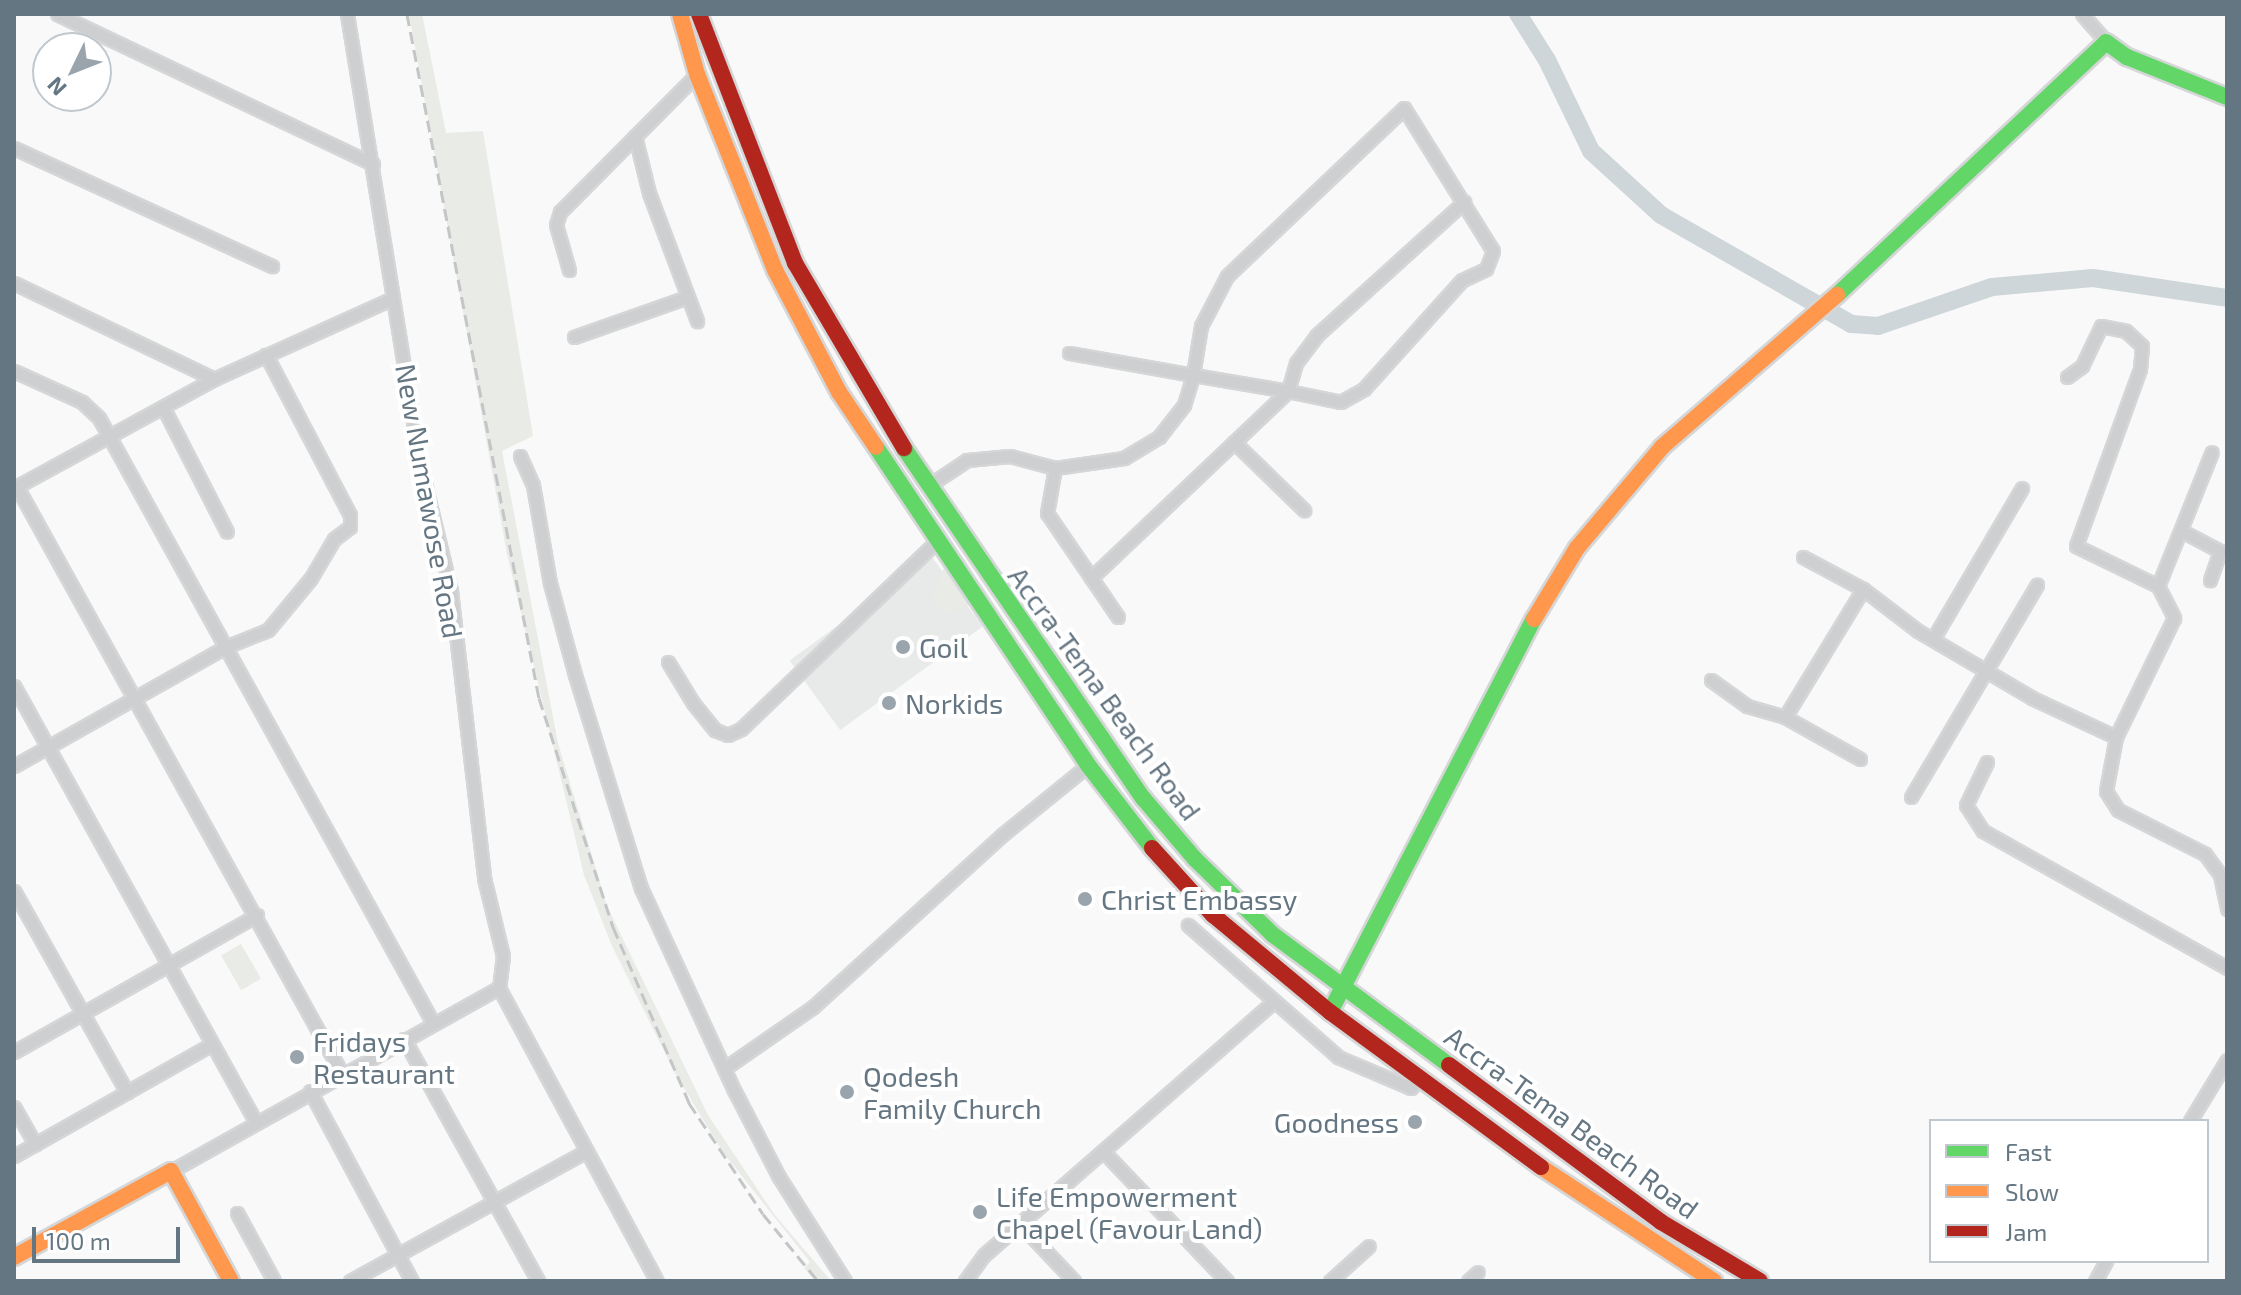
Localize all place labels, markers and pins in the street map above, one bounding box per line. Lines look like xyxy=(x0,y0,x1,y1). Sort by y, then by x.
place label: Goil xyxy=(919,630,968,664)
marker: Goil xyxy=(894,638,912,656)
place label: Norkids xyxy=(905,686,1003,720)
marker: Norkids xyxy=(880,694,898,712)
place label: Christ Embassy xyxy=(1101,882,1297,916)
marker: Christ Embassy xyxy=(1076,890,1094,908)
place label: Fridays Restaurant xyxy=(313,1024,455,1090)
marker: Fridays Restaurant xyxy=(288,1048,306,1066)
place label: Qodesh Family Church xyxy=(863,1059,1042,1125)
marker: Qodesh Family Church xyxy=(838,1083,856,1101)
place label: Goodness xyxy=(1274,1105,1399,1139)
marker: Goodness xyxy=(1406,1113,1424,1131)
place label: Life Empowerment Chapel (Favour Land) xyxy=(996,1179,1264,1245)
marker: Life Empowerment Chapel (Favour Land) xyxy=(971,1203,989,1221)

